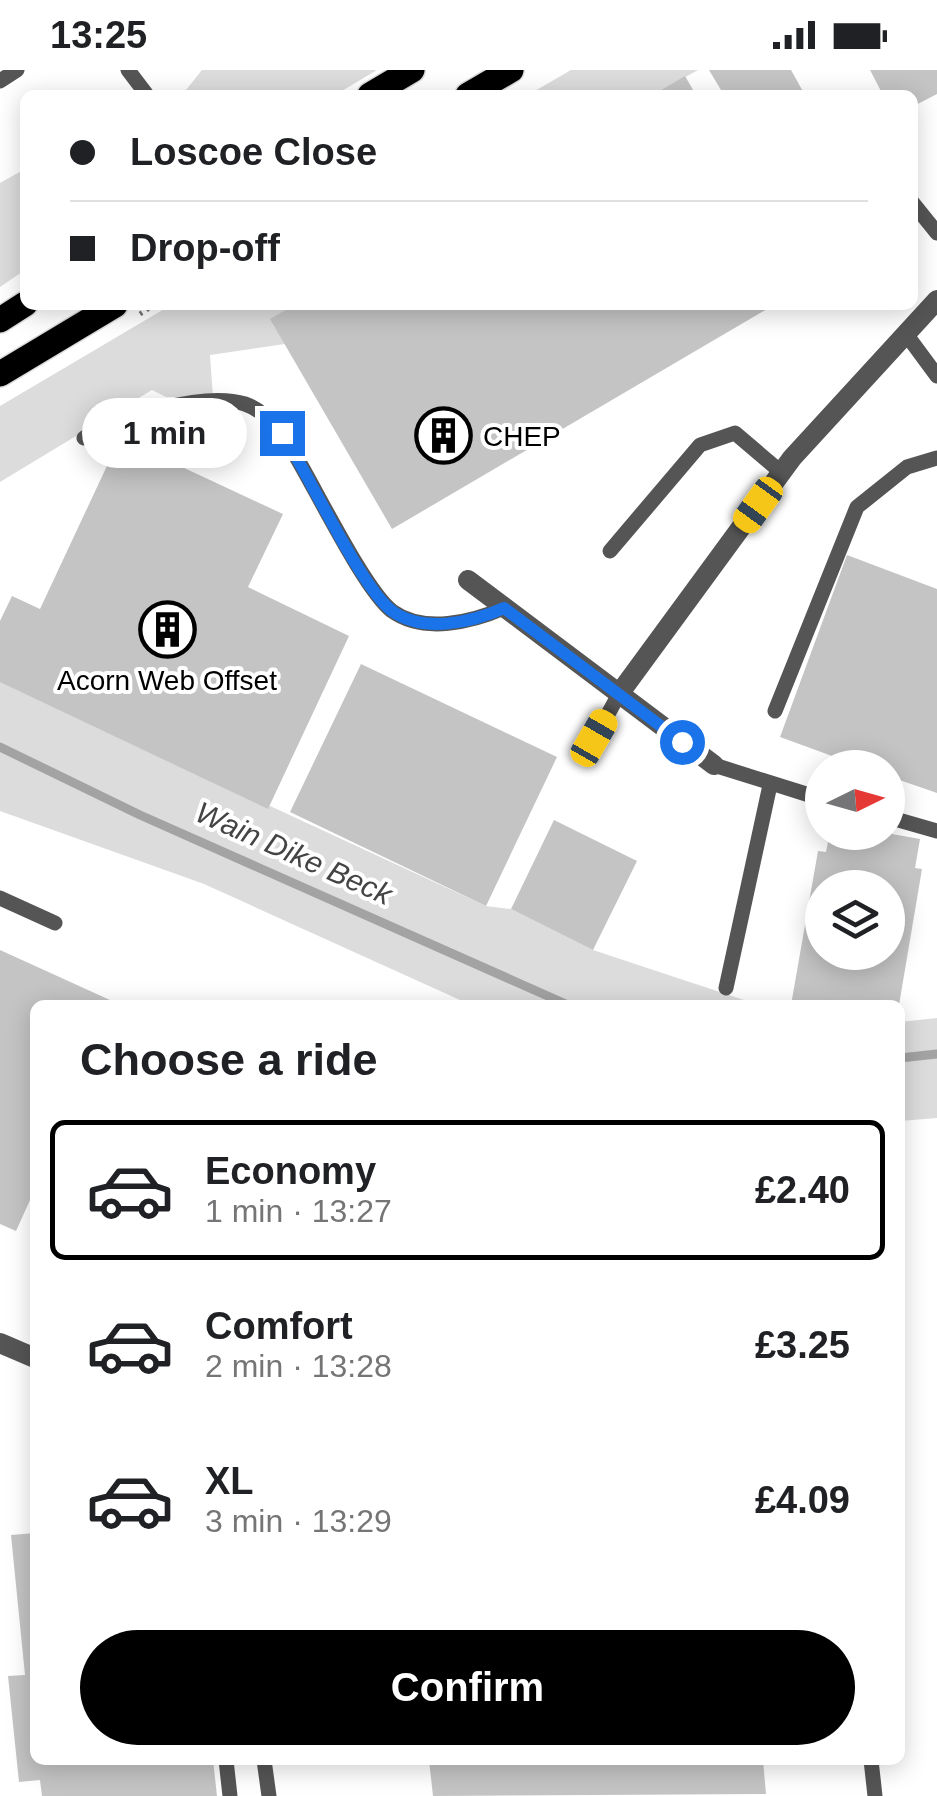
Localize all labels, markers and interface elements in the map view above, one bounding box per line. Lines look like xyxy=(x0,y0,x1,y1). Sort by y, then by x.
text: 13:25 xyxy=(50,14,147,56)
text: Loscoe Close xyxy=(130,131,377,173)
text: Drop-off xyxy=(130,227,280,269)
callout: 1 min xyxy=(82,398,247,468)
building icon: CHEP xyxy=(414,406,474,466)
route end xyxy=(260,411,305,456)
text: 1 min xyxy=(123,415,206,451)
place label: CHEP xyxy=(483,421,561,452)
car xyxy=(728,472,788,538)
building icon: Acorn Web Offset xyxy=(137,599,197,659)
place label: Acorn Web Offset xyxy=(57,665,277,696)
car xyxy=(566,705,622,771)
route start xyxy=(660,720,705,765)
north arrow xyxy=(805,750,905,850)
map controls xyxy=(805,750,905,970)
water label: Wain Dike Beck xyxy=(191,795,399,912)
button: layers xyxy=(805,870,905,970)
text: Choose a ride xyxy=(80,1034,378,1085)
icon: car xyxy=(85,1145,175,1235)
text: Economy xyxy=(205,1150,376,1192)
text: £2.40 xyxy=(755,1169,850,1211)
text: 1 min · 13:27 xyxy=(205,1193,392,1229)
icon: car xyxy=(85,1300,175,1390)
text: Comfort xyxy=(205,1305,353,1347)
text: £3.25 xyxy=(755,1324,850,1366)
text: 2 min · 13:28 xyxy=(205,1348,392,1384)
icon: car xyxy=(85,1455,175,1545)
text: XL xyxy=(205,1460,254,1502)
text: £4.09 xyxy=(755,1479,850,1521)
text: 3 min · 13:29 xyxy=(205,1503,392,1539)
button: Confirm xyxy=(80,1630,855,1745)

